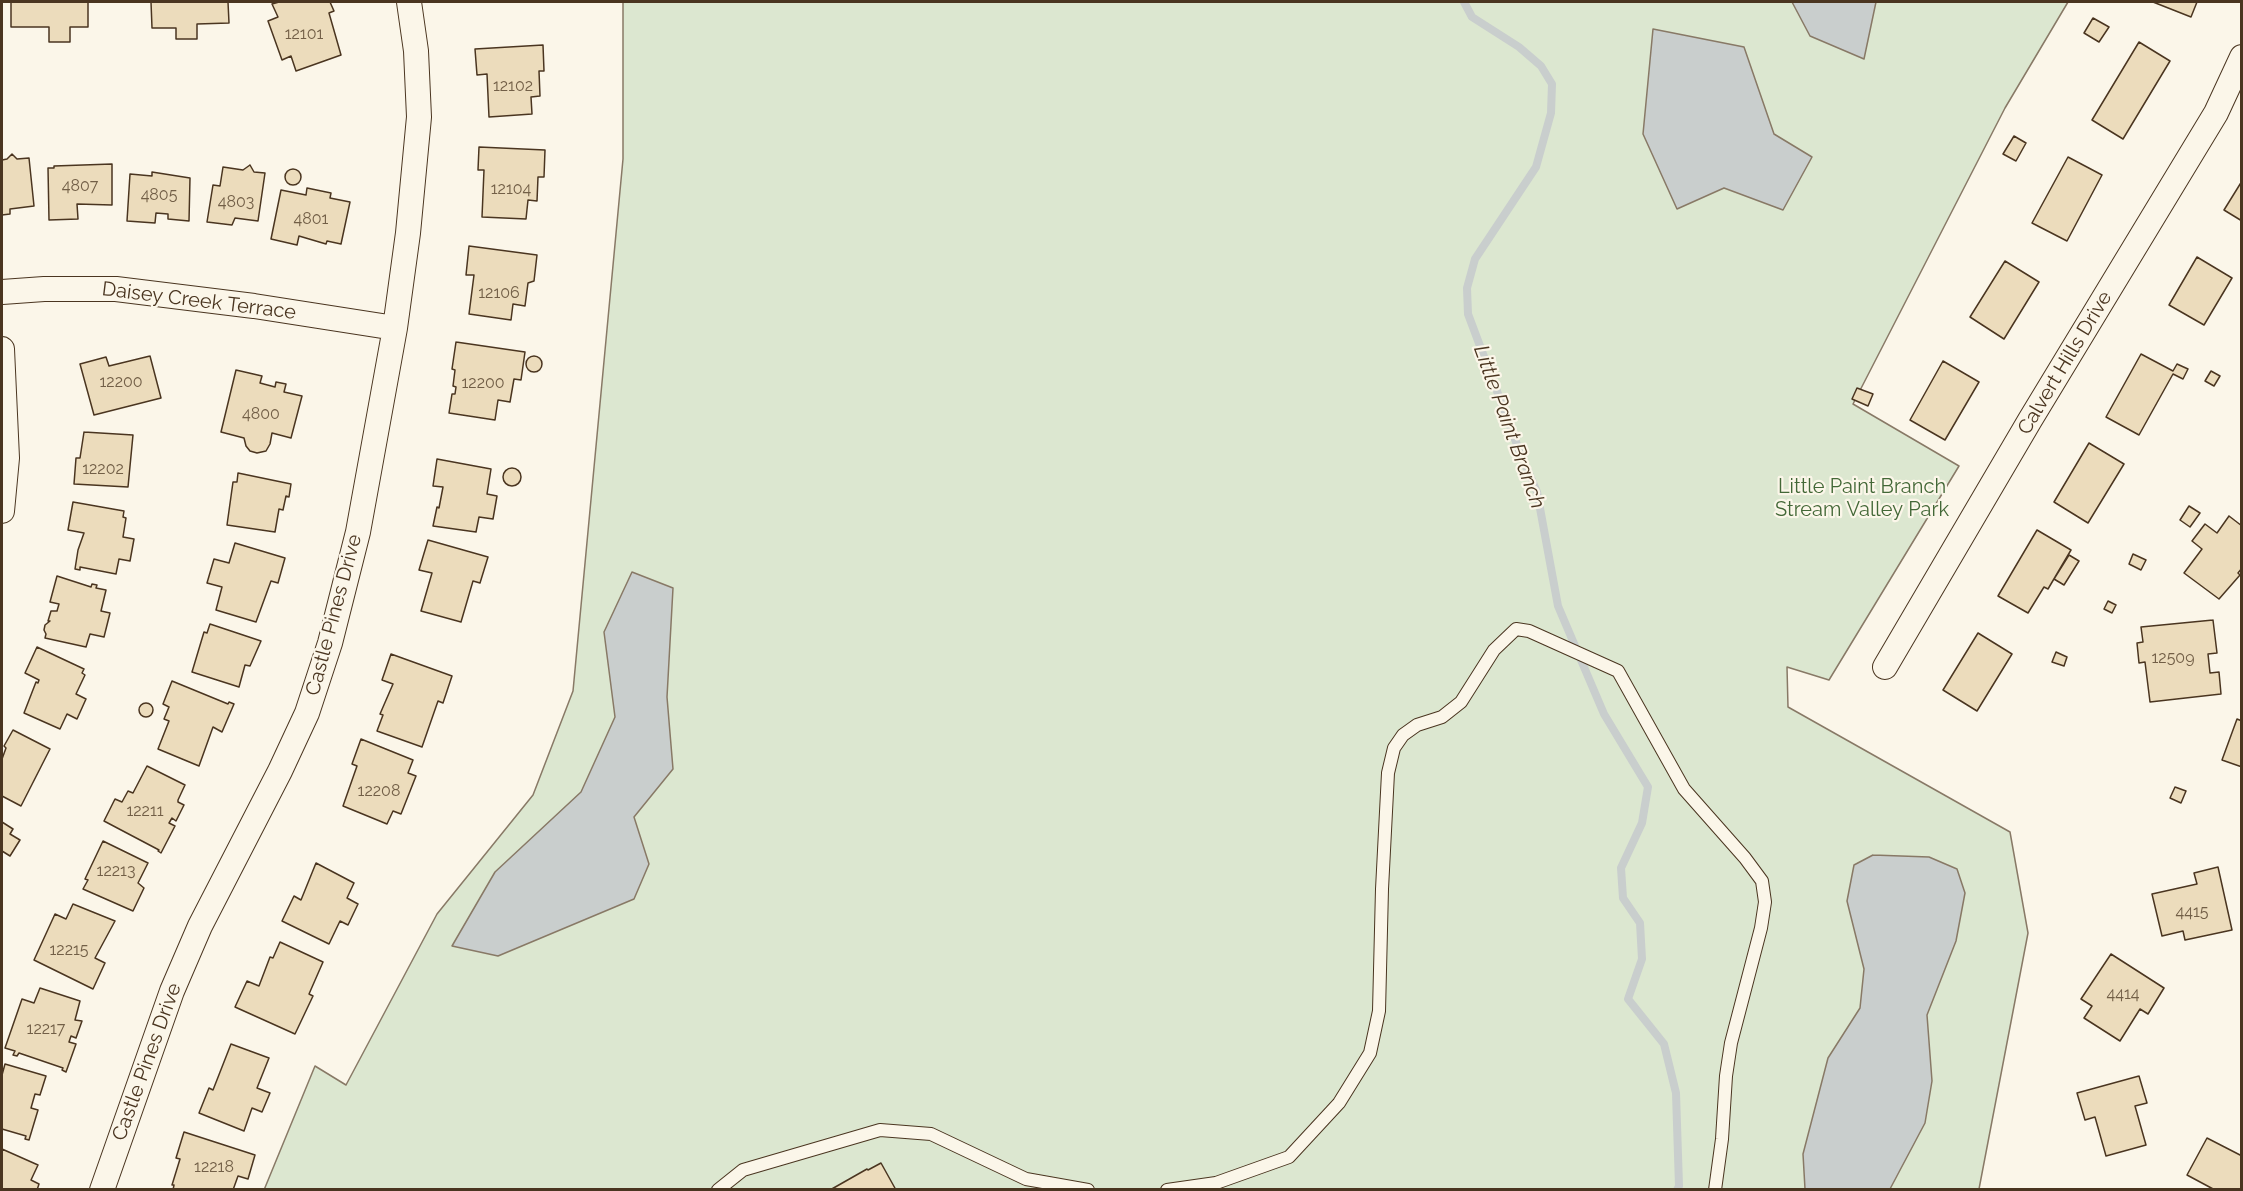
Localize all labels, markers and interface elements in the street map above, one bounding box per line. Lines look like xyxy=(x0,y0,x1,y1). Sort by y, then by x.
house number: 12101 xyxy=(285,24,323,44)
house number: 12102 xyxy=(493,76,533,96)
house number: 4807 xyxy=(62,176,98,196)
house number: 12104 xyxy=(491,179,531,199)
house number: 4805 xyxy=(141,185,177,205)
house number: 4803 xyxy=(218,192,254,212)
house number: 4801 xyxy=(294,209,328,229)
street label: Daisey Creek Terrace xyxy=(101,277,297,325)
house number: 12106 xyxy=(478,283,520,303)
street label: Calvert Hills Drive xyxy=(2013,287,2117,439)
water label: Little Paint Branch xyxy=(1468,342,1550,512)
house number: 12200 xyxy=(99,372,143,392)
house number: 12200 xyxy=(461,373,505,393)
house number: 4800 xyxy=(242,404,280,424)
house number: 12202 xyxy=(82,459,124,479)
park label: Little Paint Branch Stream Valley Park xyxy=(1775,475,1949,522)
street label: Castle Pines Drive xyxy=(301,532,367,698)
house number: 12509 xyxy=(2151,648,2195,668)
house number: 12208 xyxy=(358,781,400,801)
house number: 12211 xyxy=(126,801,164,821)
house number: 12213 xyxy=(97,861,135,881)
house number: 4415 xyxy=(2175,902,2209,922)
house number: 12215 xyxy=(49,940,89,960)
street label: Castle Pines Drive xyxy=(107,980,187,1144)
house number: 4414 xyxy=(2106,984,2140,1004)
house number: 12217 xyxy=(27,1019,65,1039)
house number: 12218 xyxy=(194,1157,234,1177)

